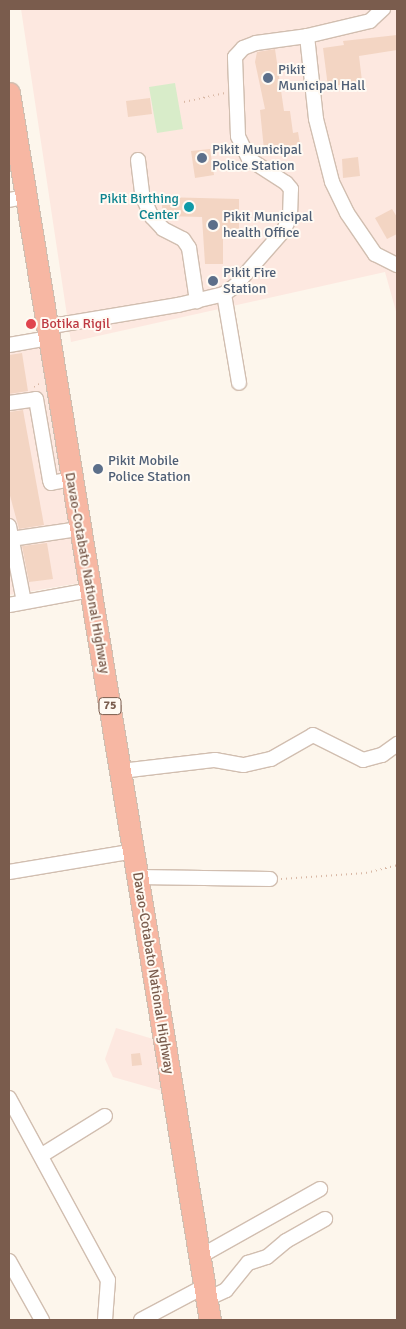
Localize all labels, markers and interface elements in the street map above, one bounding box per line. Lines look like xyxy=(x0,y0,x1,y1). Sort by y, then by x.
place label: Pikit Municipal Hall xyxy=(278,62,365,94)
marker: Pikit Municipal Hall xyxy=(262,72,274,84)
place label: Pikit Municipal Police Station xyxy=(212,142,302,174)
marker: Pikit Municipal Police Station xyxy=(196,152,208,164)
place label: Pikit Birthing Center xyxy=(100,191,179,223)
marker: Pikit Birthing Center xyxy=(183,201,195,213)
place label: Pikit Municipal health Office xyxy=(223,209,313,242)
marker: Pikit Municipal health Office xyxy=(207,219,219,231)
place label: Pikit Fire Station xyxy=(223,265,276,298)
marker: Pikit Fire Station xyxy=(207,275,219,287)
place label: Botika Rigil xyxy=(41,316,110,332)
marker: Botika Rigil xyxy=(25,318,37,330)
place label: Pikit Mobile Police Station xyxy=(108,453,191,486)
marker: Pikit Mobile Police Station xyxy=(92,463,104,475)
street label: Davao-Cotabato National Highway xyxy=(61,471,113,675)
road number: 75 xyxy=(98,696,122,716)
street label: Davao-Cotabato National Highway xyxy=(129,871,177,1075)

